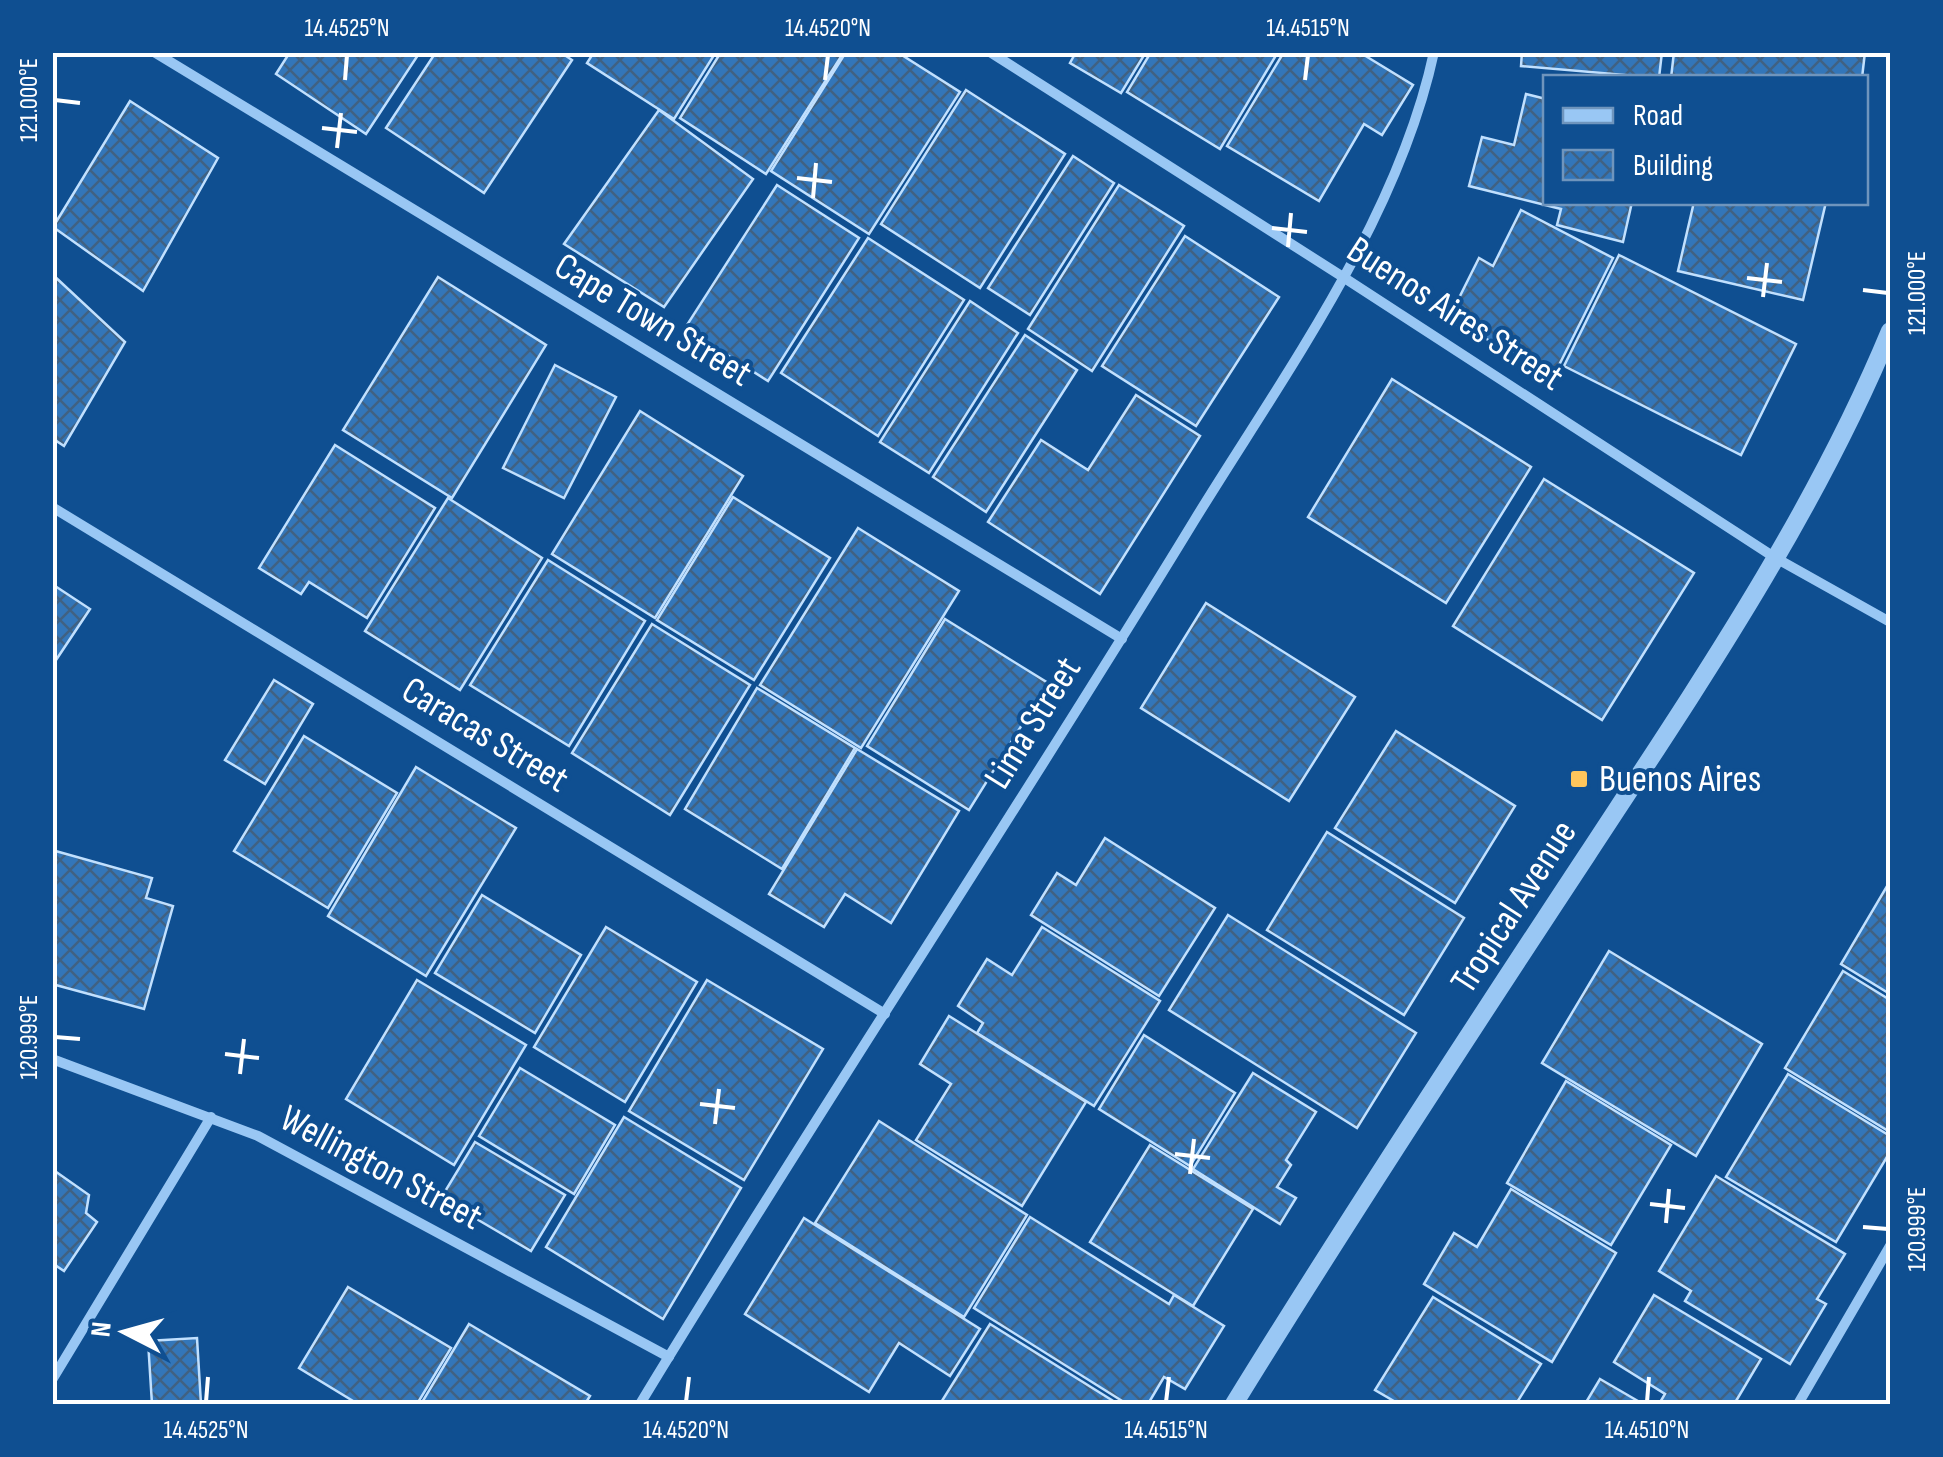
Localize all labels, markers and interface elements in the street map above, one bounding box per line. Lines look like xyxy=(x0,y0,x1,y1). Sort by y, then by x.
text: 14.4525°N xyxy=(305,13,389,44)
text: 14.4520°N xyxy=(785,13,871,44)
text: 14.4515°N xyxy=(1266,13,1350,44)
text: 121.000°E xyxy=(14,58,45,142)
legend xyxy=(1543,75,1868,205)
text: Road xyxy=(1633,98,1683,134)
text: Building xyxy=(1633,148,1713,184)
street label: Buenos Aires Street xyxy=(1339,227,1571,401)
street label: Cape Town Street xyxy=(546,244,760,396)
text: 121.000°E xyxy=(1902,251,1933,335)
street label: Lima Street xyxy=(975,649,1091,797)
street label: Caracas Street xyxy=(393,668,577,802)
place label: Buenos Aires xyxy=(1599,757,1761,802)
marker: Buenos Aires xyxy=(1568,768,1590,790)
street label: Tropical Avenue xyxy=(1442,812,1586,1002)
text: 120.999°E xyxy=(14,995,45,1079)
street label: Wellington Street xyxy=(272,1096,490,1240)
text: 120.999°E xyxy=(1902,1187,1933,1271)
north arrow xyxy=(75,1282,175,1382)
text: N xyxy=(84,1320,119,1339)
text: 14.4525°N xyxy=(164,1415,248,1446)
text: 14.4520°N xyxy=(643,1415,729,1446)
text: 14.4515°N xyxy=(1124,1415,1208,1446)
text: 14.4510°N xyxy=(1605,1415,1689,1446)

